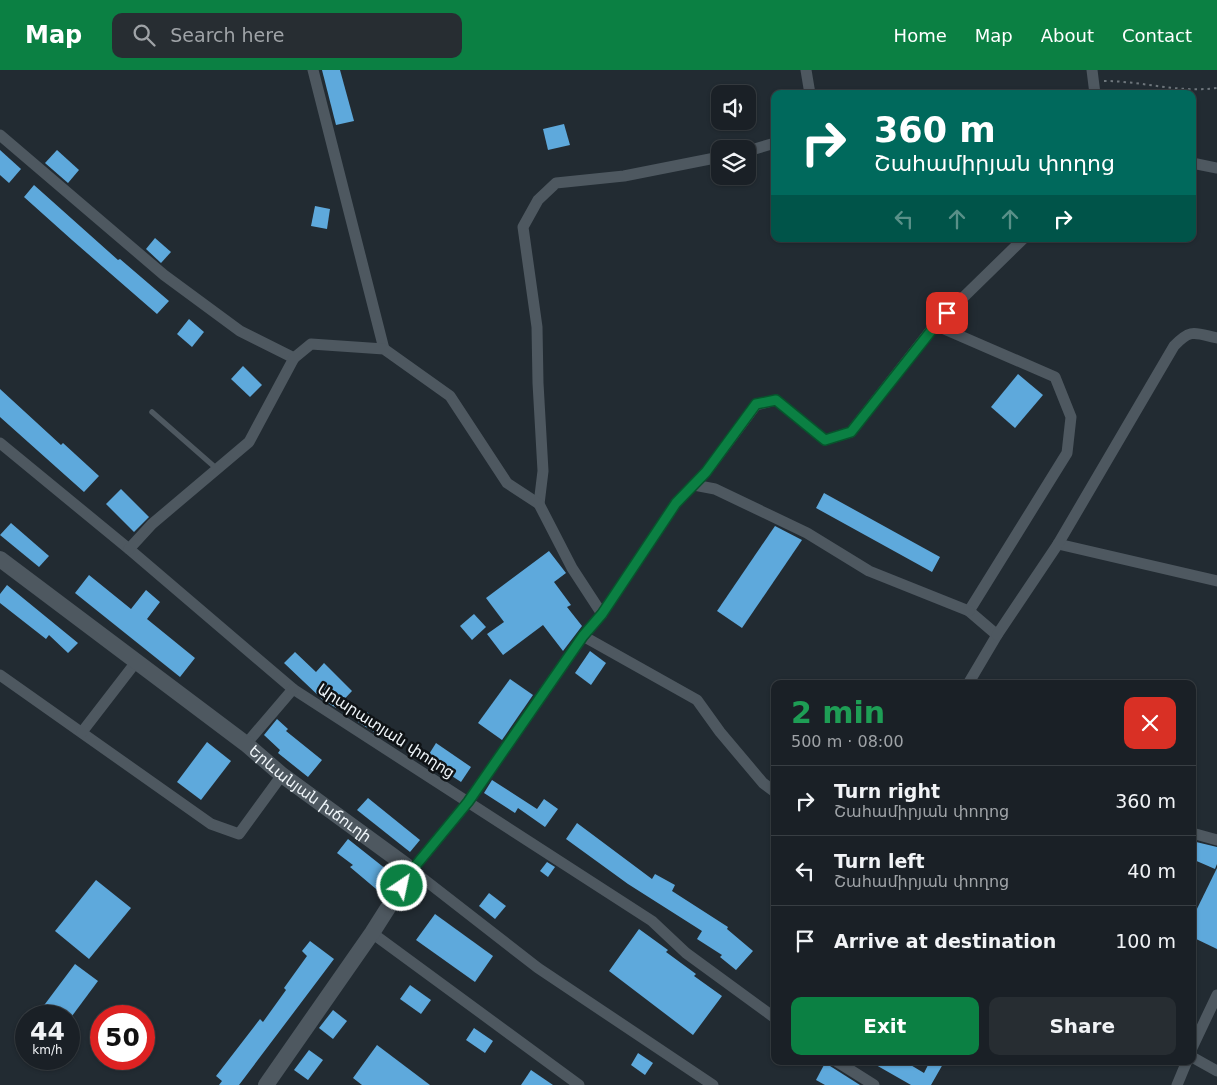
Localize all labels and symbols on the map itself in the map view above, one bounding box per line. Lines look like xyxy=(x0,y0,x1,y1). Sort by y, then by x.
pin xyxy=(926,292,968,334)
street label: Արարատյան փողոց xyxy=(314,680,458,782)
street label: Երևանյան խճուղի xyxy=(245,742,375,846)
position arrow xyxy=(375,859,427,911)
speed limit sign: 50 xyxy=(90,1005,155,1070)

